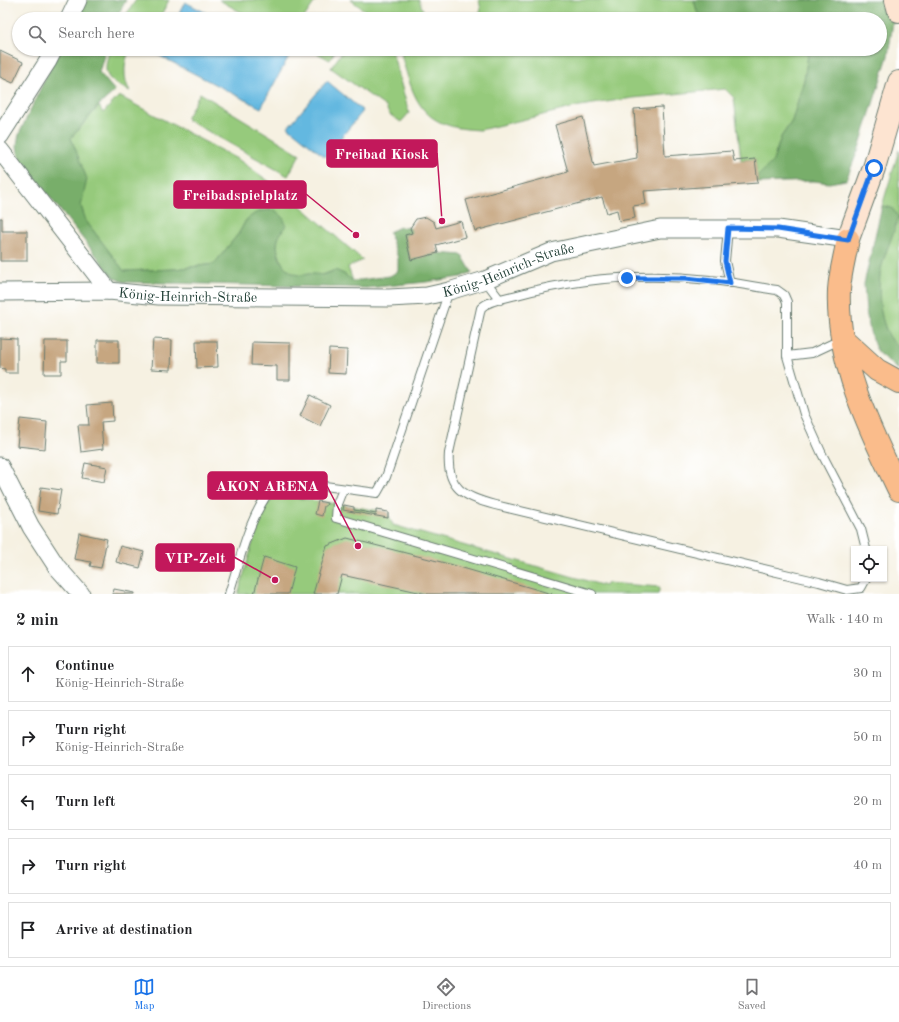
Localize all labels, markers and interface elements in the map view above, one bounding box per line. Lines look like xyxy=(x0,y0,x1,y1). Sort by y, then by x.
search box xyxy=(12,12,887,56)
icon: search xyxy=(26,23,48,45)
text: Search here xyxy=(58,27,135,42)
callout: Freibad Kiosk xyxy=(327,140,437,167)
text: Freibad Kiosk xyxy=(335,148,430,163)
route start xyxy=(865,159,883,177)
callout: Freibadspielplatz xyxy=(174,181,306,208)
text: Freibadspielplatz xyxy=(182,189,298,204)
street label: König-Heinrich-Straße xyxy=(441,241,575,300)
route end xyxy=(618,269,636,287)
street label: König-Heinrich-Straße xyxy=(118,286,257,305)
callout: AKON ARENA xyxy=(208,472,327,499)
text: AKON ARENA xyxy=(215,480,319,495)
callout: VIP-Zelt xyxy=(156,544,234,571)
map controls xyxy=(851,546,887,582)
button: locate xyxy=(851,546,887,582)
text: VIP-Zelt xyxy=(164,552,226,567)
text: 2 min xyxy=(16,612,59,629)
text: Walk · 140 m xyxy=(806,613,883,626)
text: Continue xyxy=(55,659,114,674)
icon: ahead xyxy=(17,663,39,685)
text: 30 m xyxy=(853,667,882,680)
text: König-Heinrich-Straße xyxy=(55,677,184,690)
text: Turn right xyxy=(55,723,126,738)
icon: right xyxy=(17,727,39,749)
text: 50 m xyxy=(853,731,882,744)
text: König-Heinrich-Straße xyxy=(55,741,184,754)
icon: left xyxy=(17,791,39,813)
text: Turn left xyxy=(55,795,115,810)
text: 20 m xyxy=(853,795,882,808)
icon: right xyxy=(17,855,39,877)
text: Turn right xyxy=(55,859,126,874)
text: 40 m xyxy=(853,859,882,872)
icon: arrive xyxy=(17,919,39,941)
text: Arrive at destination xyxy=(55,923,193,938)
tab: Map xyxy=(133,976,155,1014)
tab: Directions xyxy=(422,976,471,1014)
tab: Saved xyxy=(738,976,766,1014)

